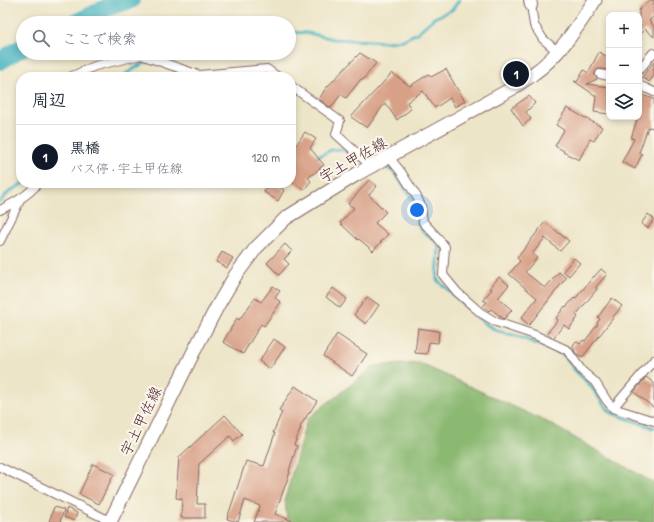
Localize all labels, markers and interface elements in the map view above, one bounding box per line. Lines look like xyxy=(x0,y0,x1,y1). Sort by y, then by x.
map controls xyxy=(606,12,642,120)
button: + xyxy=(606,12,642,48)
search box xyxy=(16,16,296,60)
icon: search xyxy=(30,27,52,49)
text: ここで検索 xyxy=(62,28,137,49)
button: − xyxy=(606,48,642,84)
pin: 1 xyxy=(503,59,529,89)
button: layers xyxy=(606,84,642,120)
text: 周辺 xyxy=(32,88,66,111)
street label: 宇土甲佐線 xyxy=(315,132,390,187)
text: 黒橋 xyxy=(70,137,100,158)
text: 1 xyxy=(43,148,47,166)
text: 120 m xyxy=(252,148,280,166)
text: バス停 · 宇土甲佐線 xyxy=(70,159,183,177)
your location xyxy=(407,200,427,220)
street label: 宇土甲佐線 xyxy=(115,382,166,459)

